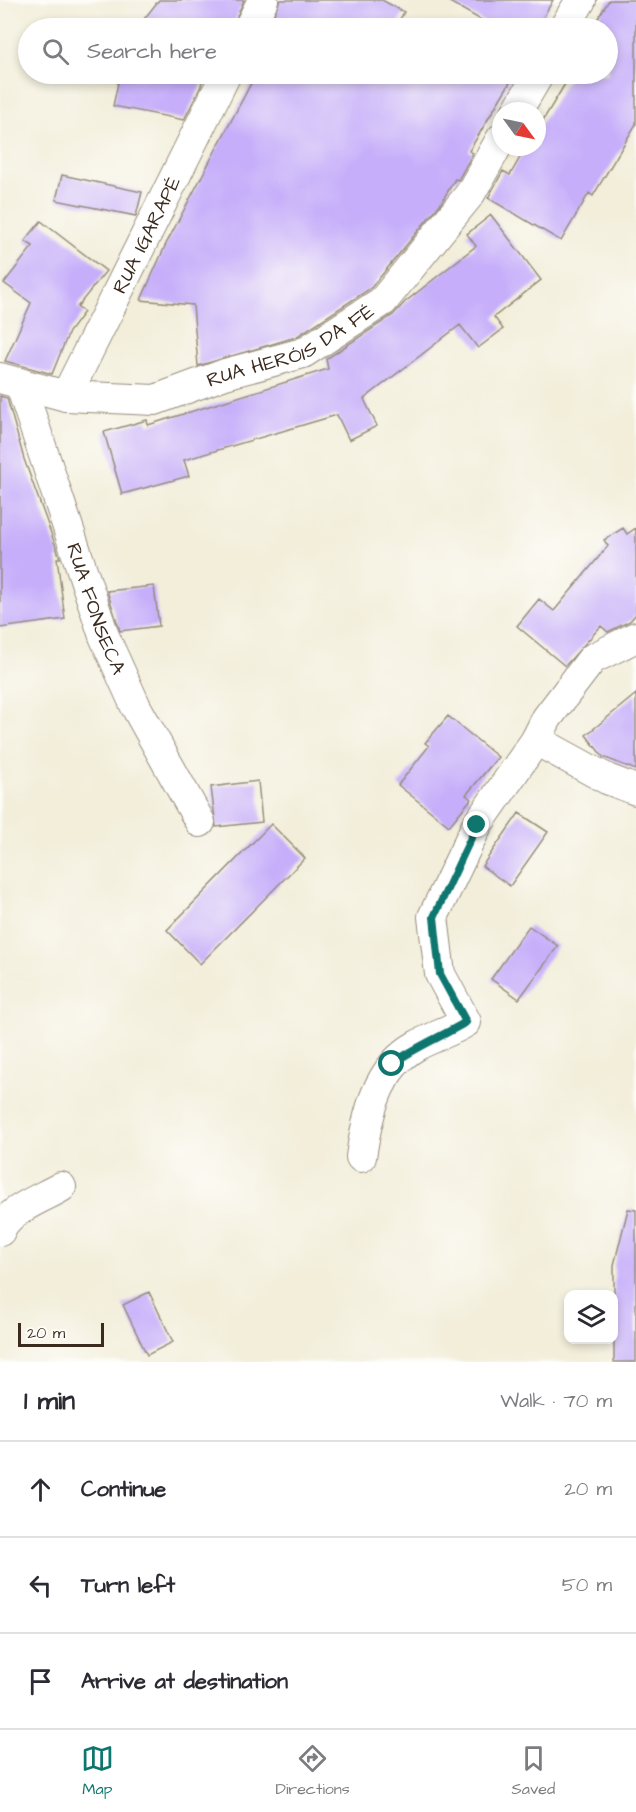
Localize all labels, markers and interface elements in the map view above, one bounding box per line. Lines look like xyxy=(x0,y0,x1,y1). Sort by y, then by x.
search box xyxy=(18,18,618,84)
icon: search xyxy=(39,35,72,68)
text: Search here xyxy=(87,36,217,67)
north arrow xyxy=(492,102,546,156)
street label: RUA IGARAPÉ xyxy=(106,172,188,299)
street label: RUA HERÓIS DA FÉ xyxy=(203,297,380,395)
street label: RUA FONSECA xyxy=(59,539,133,679)
route end xyxy=(463,811,489,837)
route start xyxy=(378,1050,404,1076)
map controls xyxy=(564,1290,618,1344)
button: layers xyxy=(564,1290,618,1344)
scale bar xyxy=(18,1320,104,1348)
text: 20 m xyxy=(27,1322,65,1344)
text: 1 min xyxy=(24,1383,75,1419)
text: Walk · 70 m xyxy=(500,1387,612,1415)
icon: ahead xyxy=(24,1473,57,1506)
text: Continue xyxy=(81,1474,166,1505)
text: 20 m xyxy=(564,1475,612,1503)
icon: left xyxy=(24,1569,57,1602)
text: Turn left xyxy=(81,1570,175,1601)
text: 50 m xyxy=(562,1571,612,1599)
icon: arrive xyxy=(24,1665,57,1698)
text: Arrive at destination xyxy=(81,1666,288,1697)
tab: Map xyxy=(81,1742,114,1800)
tab: Directions xyxy=(276,1742,350,1800)
tab: Saved xyxy=(512,1742,555,1800)

